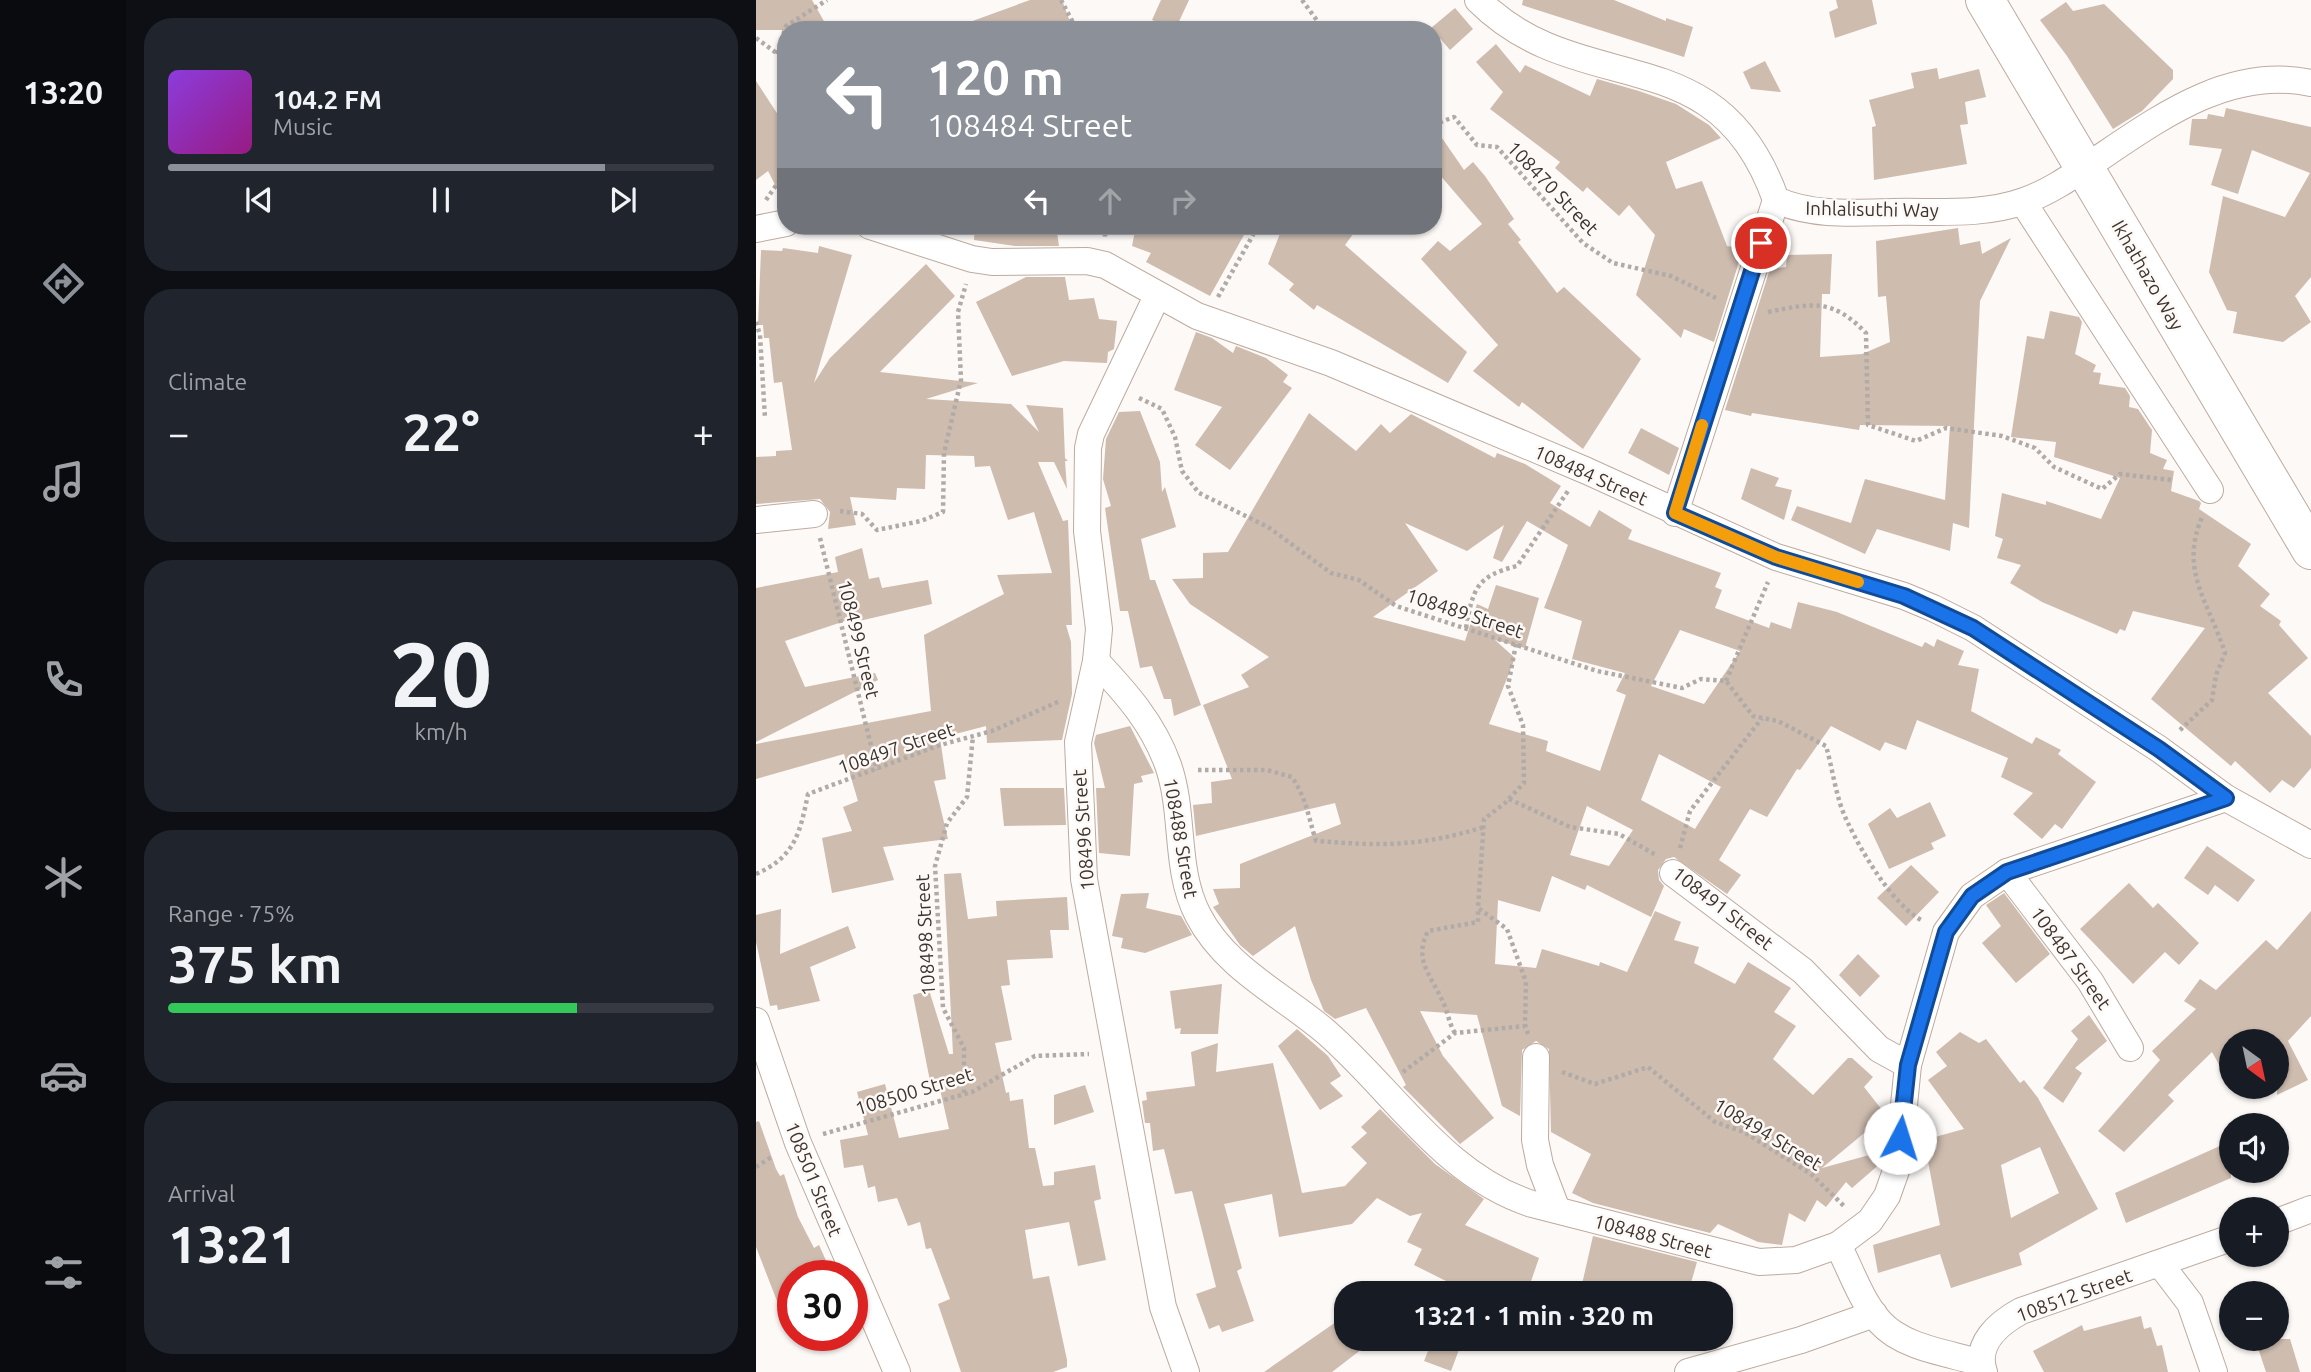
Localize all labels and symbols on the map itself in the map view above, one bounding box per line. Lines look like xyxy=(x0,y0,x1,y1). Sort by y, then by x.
street label: 108470 Street xyxy=(1503,137,1604,240)
street label: Inhlalisuthi Way xyxy=(1805,197,1939,221)
pin xyxy=(1731,213,1791,273)
street label: Ikhathazo Way xyxy=(2108,216,2188,334)
street label: 108484 Street xyxy=(1531,440,1652,510)
street label: 108499 Street xyxy=(834,577,885,701)
street label: 108489 Street xyxy=(1404,584,1527,642)
street label: 108497 Street xyxy=(835,718,958,778)
street label: 108496 Street xyxy=(1068,768,1098,891)
street label: 108488 Street xyxy=(1160,776,1202,900)
street label: 108491 Street xyxy=(1668,862,1778,954)
street label: 108498 Street xyxy=(911,873,939,996)
street label: 108487 Street xyxy=(2026,902,2116,1014)
north arrow xyxy=(2219,1029,2289,1099)
street label: 108500 Street xyxy=(853,1063,976,1119)
street label: 108494 Street xyxy=(1710,1093,1826,1175)
position arrow xyxy=(1863,1101,1937,1175)
street label: 108501 Street xyxy=(781,1118,847,1240)
street label: 108488 Street xyxy=(1591,1210,1715,1263)
speed limit sign: 30 xyxy=(777,1260,868,1351)
street label: 108512 Street xyxy=(2013,1264,2135,1326)

